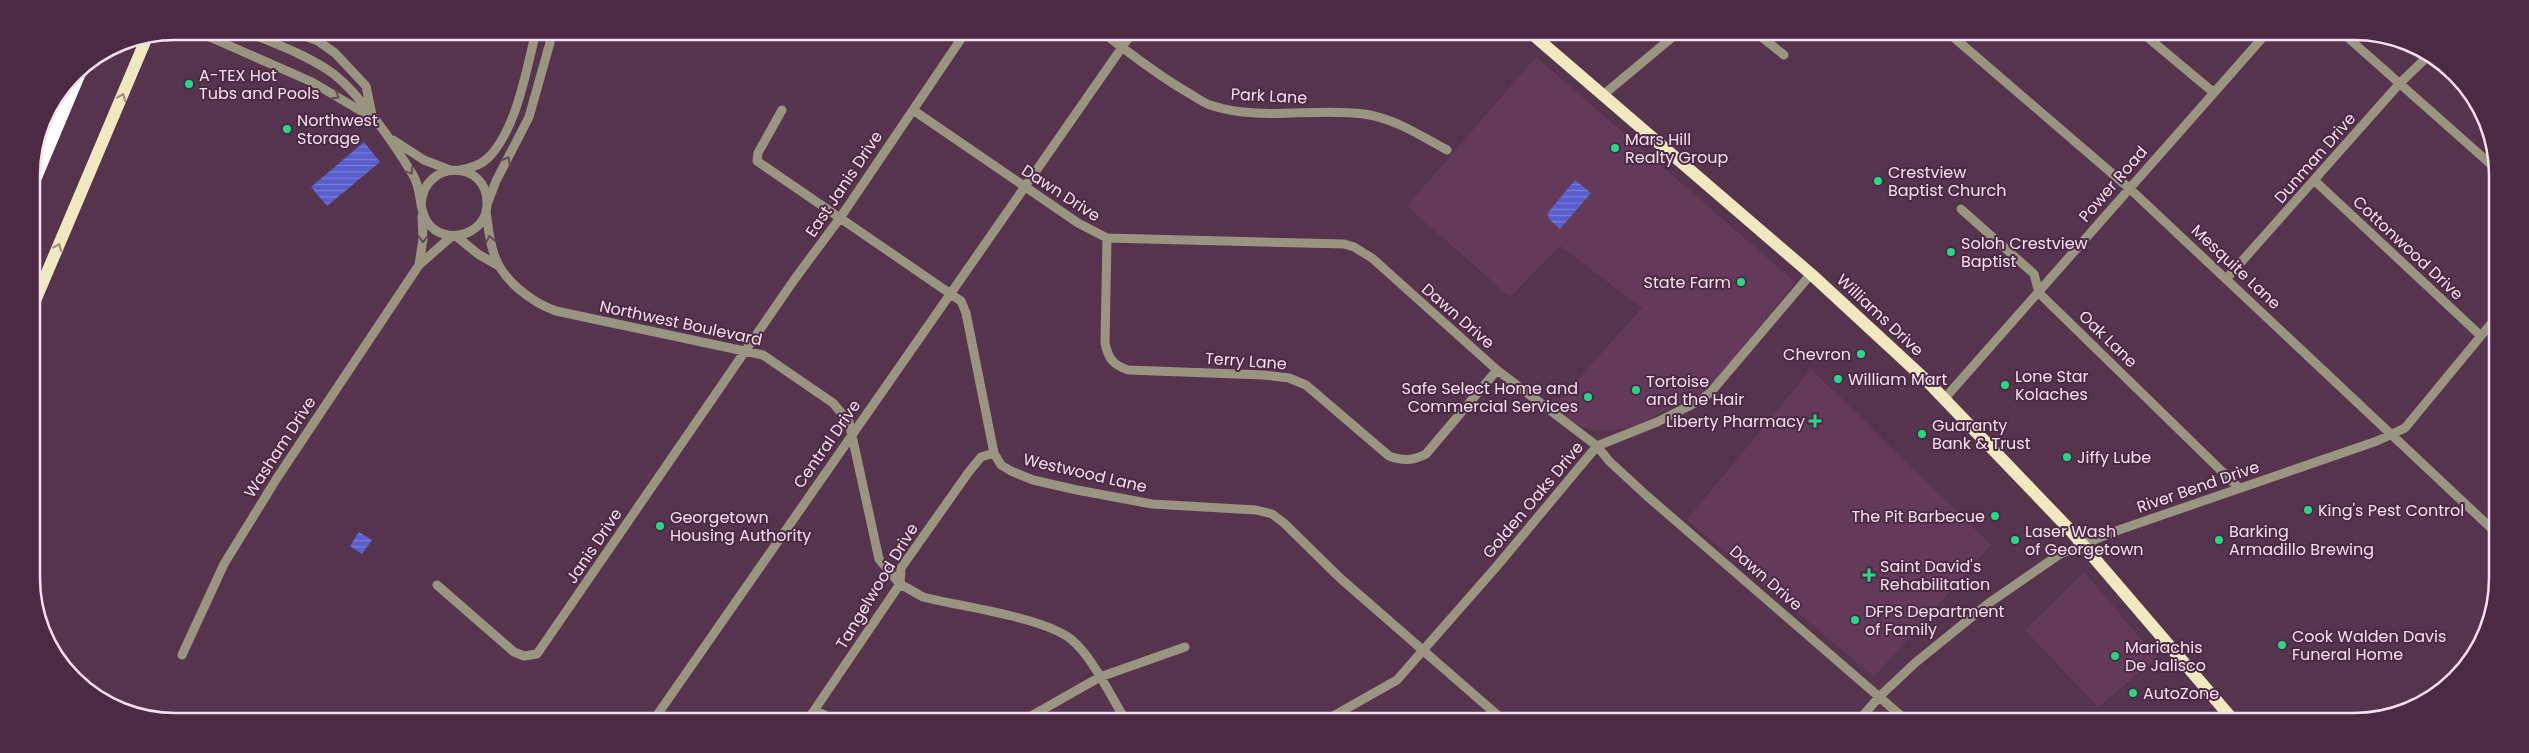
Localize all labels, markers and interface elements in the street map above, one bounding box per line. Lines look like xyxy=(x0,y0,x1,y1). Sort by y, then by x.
place label: A-TEX Hot Tubs and Pools xyxy=(199,64,320,105)
marker: A-TEX Hot Tubs and Pools xyxy=(183,78,195,90)
street label: Park Lane xyxy=(1230,83,1308,109)
one-way arrow xyxy=(330,90,339,100)
one-way arrow xyxy=(115,93,126,102)
street label: Dunman Drive xyxy=(2269,107,2361,208)
place label: Northwest Storage xyxy=(297,109,378,150)
marker: Northwest Storage xyxy=(281,123,293,135)
street label: East Janis Drive xyxy=(800,126,888,242)
place label: Mars Hill Realty Group xyxy=(1625,128,1728,169)
street label: Power Road xyxy=(2073,141,2153,227)
marker: Mars Hill Realty Group xyxy=(1609,142,1621,154)
one-way arrow xyxy=(501,156,511,165)
street label: Dawn Drive xyxy=(1017,159,1105,227)
place label: Crestview Baptist Church xyxy=(1888,161,2006,202)
one-way arrow xyxy=(404,165,413,174)
marker: Crestview Baptist Church xyxy=(1872,175,1884,187)
street label: Cottonwood Drive xyxy=(2348,191,2468,305)
street label: Mesquite Lane xyxy=(2186,219,2286,315)
place label: Soloh Crestview Baptist xyxy=(1961,232,2088,273)
one-way arrow xyxy=(417,235,428,243)
one-way arrow xyxy=(486,235,496,244)
one-way arrow xyxy=(53,243,63,251)
marker: Soloh Crestview Baptist xyxy=(1945,246,1957,258)
street label: Williams Drive xyxy=(1831,269,1929,361)
place label: State Farm xyxy=(1644,271,1731,294)
marker: State Farm xyxy=(1735,276,1747,288)
street label: Dawn Drive xyxy=(1417,278,1500,354)
street label: Northwest Boulevard xyxy=(598,295,764,351)
street label: Oak Lane xyxy=(2073,305,2143,373)
place label: Chevron xyxy=(1783,343,1851,366)
street label: Terry Lane xyxy=(1204,347,1288,375)
marker: Chevron xyxy=(1855,348,1867,360)
place label: Lone Star Kolaches xyxy=(2015,365,2089,406)
place label: William Mart xyxy=(1848,368,1947,391)
place label: Tortoise and the Hair xyxy=(1646,370,1744,411)
marker: William Mart xyxy=(1832,373,1844,385)
place label: Safe Select Home and Commercial Services xyxy=(1402,377,1578,418)
marker: Lone Star Kolaches xyxy=(1999,379,2011,391)
marker: Tortoise and the Hair xyxy=(1630,384,1642,396)
marker: Safe Select Home and Commercial Services xyxy=(1582,391,1594,403)
street label: Washam Drive xyxy=(239,392,321,502)
street label: Central Drive xyxy=(788,395,866,493)
place label: Liberty Pharmacy xyxy=(1666,410,1805,433)
place label: Guaranty Bank & Trust xyxy=(1932,414,2031,455)
marker: Liberty Pharmacy xyxy=(1809,415,1821,427)
marker: Guaranty Bank & Trust xyxy=(1916,428,1928,440)
street label: Golden Oaks Drive xyxy=(1477,437,1589,563)
place label: Jiffy Lube xyxy=(2077,446,2151,469)
street label: Westwood Lane xyxy=(1021,448,1149,498)
marker: Jiffy Lube xyxy=(2061,451,2073,463)
street label: River Bend Drive xyxy=(2134,455,2262,519)
place label: King's Pest Control xyxy=(2318,499,2464,522)
street label: Janis Drive xyxy=(560,504,628,588)
marker: King's Pest Control xyxy=(2302,504,2314,516)
place label: The Pit Barbecue xyxy=(1851,505,1985,528)
place label: Georgetown Housing Authority xyxy=(670,506,811,547)
marker: The Pit Barbecue xyxy=(1989,510,2001,522)
street label: Tangelwood Drive xyxy=(830,519,924,653)
marker: Georgetown Housing Authority xyxy=(654,520,666,532)
place label: Laser Wash of Georgetown xyxy=(2025,520,2144,561)
place label: Barking Armadillo Brewing xyxy=(2229,520,2374,561)
marker: Laser Wash of Georgetown xyxy=(2009,534,2021,546)
marker: Barking Armadillo Brewing xyxy=(2213,534,2225,546)
street label: Dawn Drive xyxy=(1725,540,1808,616)
place label: Saint David's Rehabilitation xyxy=(1880,555,1990,596)
marker: Saint David's Rehabilitation xyxy=(1862,568,1876,582)
place label: DFPS Department of Family xyxy=(1865,600,2005,641)
marker: DFPS Department of Family xyxy=(1849,614,1861,626)
place label: Cook Walden Davis Funeral Home xyxy=(2292,625,2446,666)
place label: Mariachis De Jalisco xyxy=(2125,636,2206,677)
marker: Cook Walden Davis Funeral Home xyxy=(2276,639,2288,651)
marker: Mariachis De Jalisco xyxy=(2109,650,2121,662)
place label: AutoZone xyxy=(2143,682,2219,705)
marker: AutoZone xyxy=(2127,687,2139,699)

